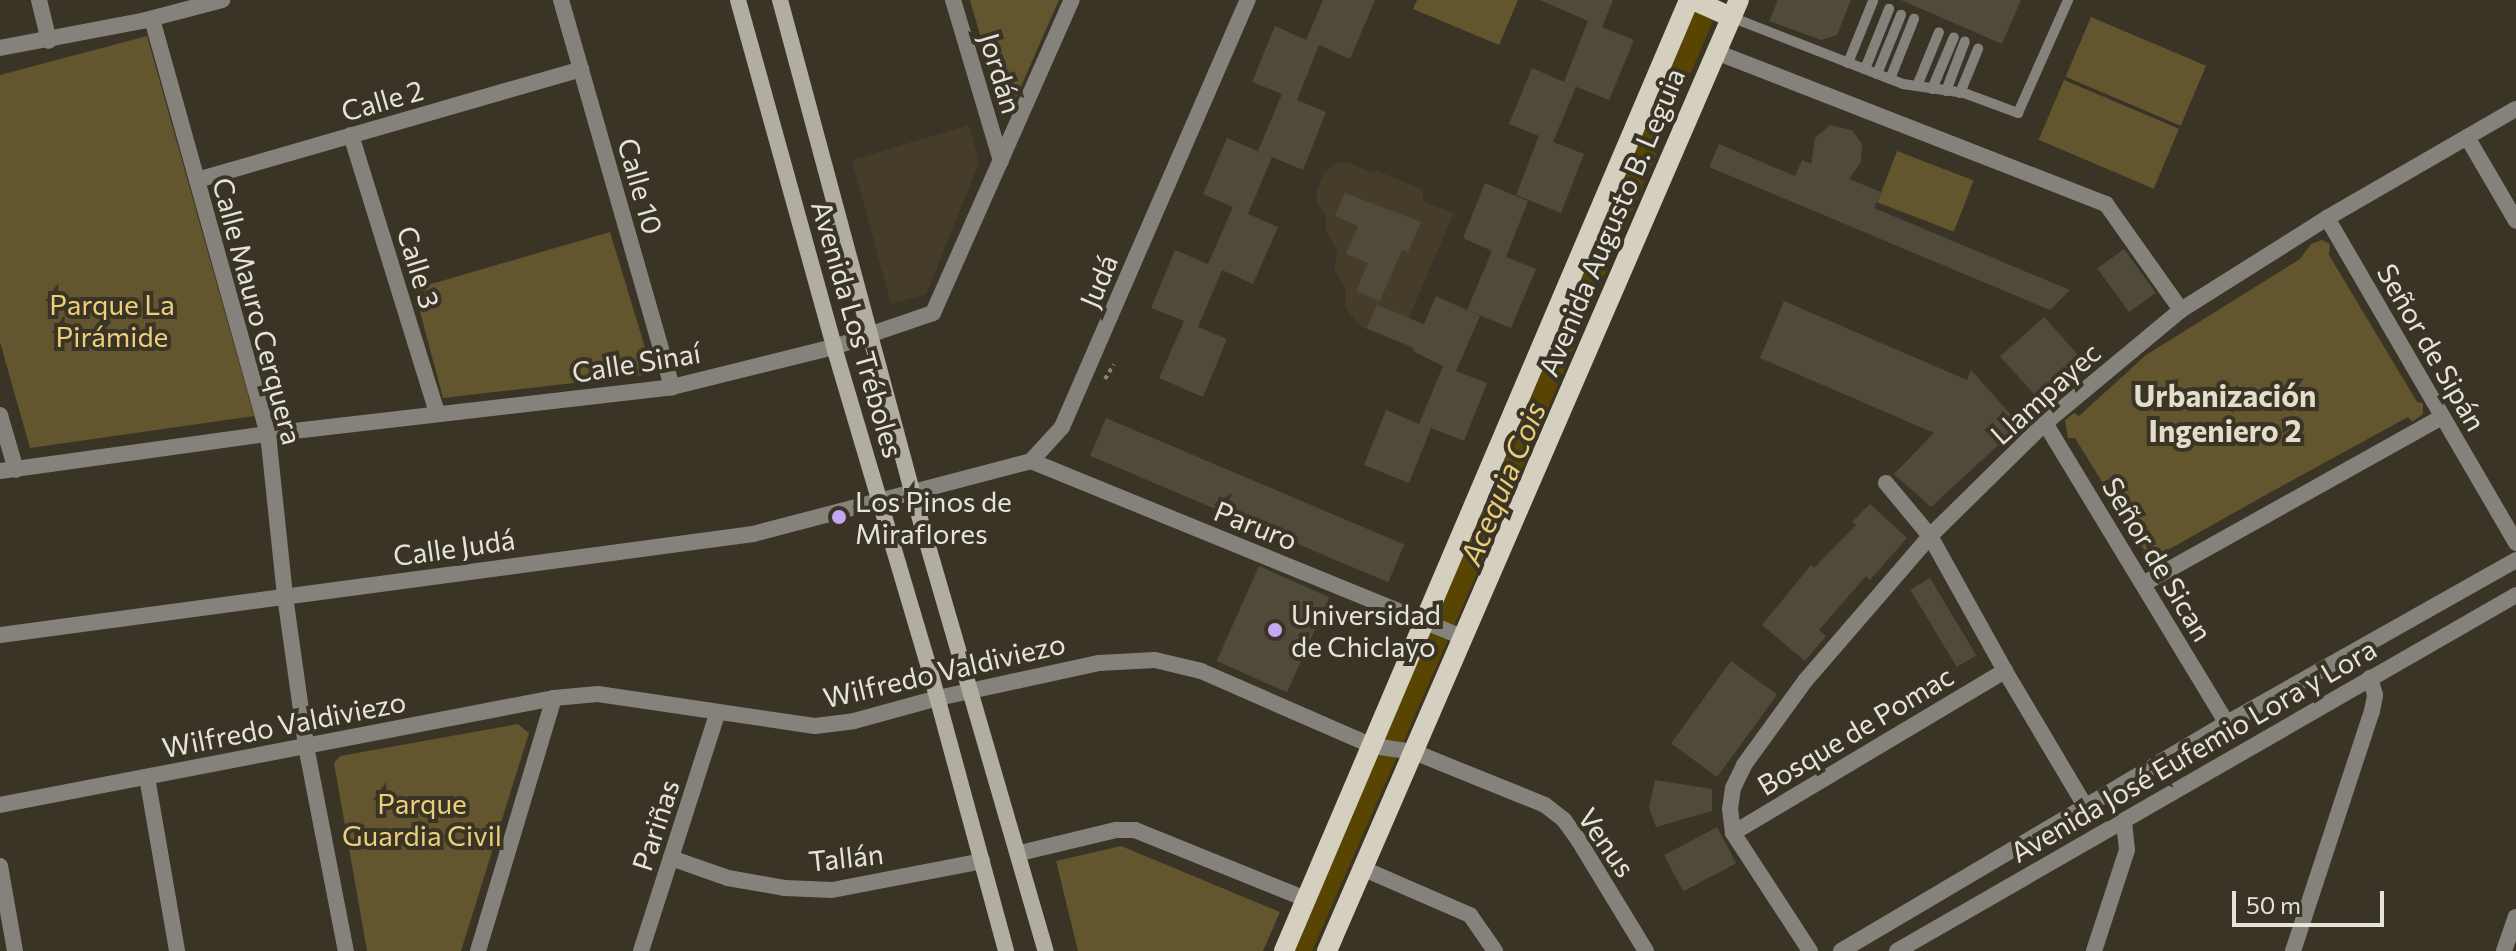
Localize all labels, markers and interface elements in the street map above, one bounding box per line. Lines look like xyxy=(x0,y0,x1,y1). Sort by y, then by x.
street label: Jordán xyxy=(973,29,1029,117)
street label: Avenida Augusto B. Leguia xyxy=(1531,63,1691,381)
street label: Calle 2 xyxy=(337,72,427,128)
street label: Calle 10 xyxy=(611,134,671,238)
street label: Calle Mauro Cerquera xyxy=(206,174,310,448)
street label: Avenida Los Tréboles xyxy=(805,197,911,461)
street label: Calle 3 xyxy=(391,222,447,312)
street label: Judá xyxy=(1072,249,1124,313)
street label: Señor de Sipán xyxy=(2371,257,2493,437)
park label: Parque La Pirámide xyxy=(49,287,175,353)
street label: Calle Sinaí xyxy=(569,335,703,389)
street label: Llampayec xyxy=(1983,335,2107,451)
district label: Urbanización Ingeniero 2 xyxy=(2134,377,2316,448)
water label: Acequia Cois xyxy=(1452,396,1552,570)
street label: Señor de Sican xyxy=(2096,471,2220,647)
place label: Los Pinos de Miraflores xyxy=(855,484,1012,550)
street label: Paruro xyxy=(1210,493,1302,557)
marker: Los Pinos de Miraflores xyxy=(830,508,848,526)
street label: Calle Judá xyxy=(391,522,517,572)
place label: Universidad de Chiclayo xyxy=(1291,597,1441,663)
marker: Universidad de Chiclayo xyxy=(1266,621,1284,639)
street label: Wilfredo Valdiviezo xyxy=(820,626,1068,714)
street label: Avenida José Eufemio Lora y Lora xyxy=(2004,631,2382,869)
street label: Bosque de Pomac xyxy=(1751,658,1959,802)
street label: Wilfredo Valdiviezo xyxy=(159,684,409,764)
street label: Pariñas xyxy=(624,775,686,875)
park label: Parque Guardia Civil xyxy=(342,786,502,852)
street label: Venus xyxy=(1571,801,1643,883)
street label: Tallán xyxy=(807,836,885,878)
scale bar xyxy=(2236,875,2388,925)
text: 50 m xyxy=(2246,890,2301,919)

